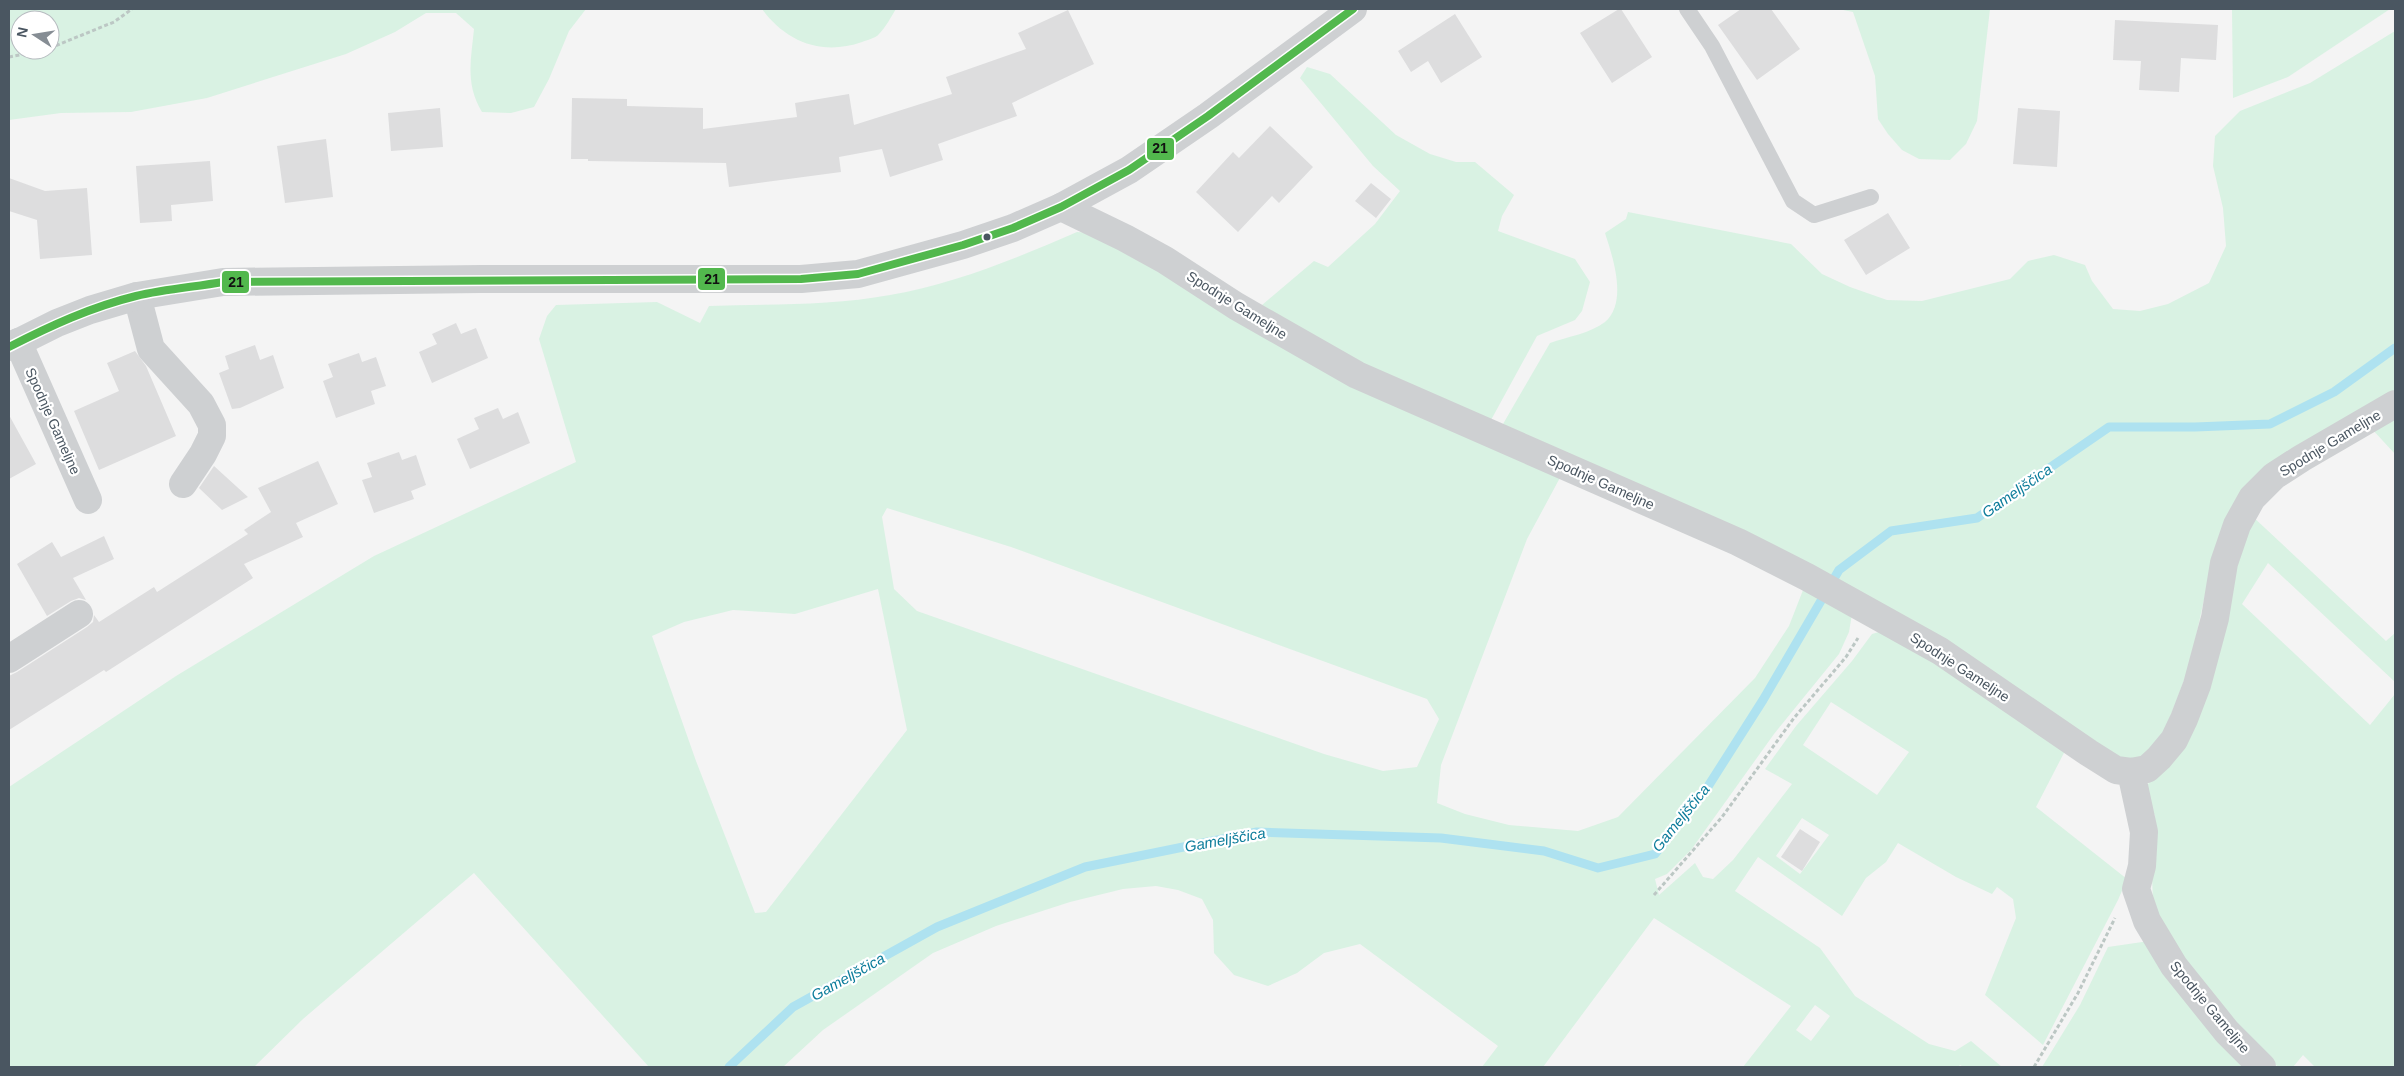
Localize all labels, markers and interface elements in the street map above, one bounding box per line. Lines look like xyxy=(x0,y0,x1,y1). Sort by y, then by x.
north arrow xyxy=(10,10,60,60)
text: N xyxy=(13,26,31,39)
line badge: 21 xyxy=(1146,137,1175,161)
text: 21 xyxy=(1152,140,1168,156)
unlabelled marker xyxy=(982,232,992,242)
line badge: 21 xyxy=(697,267,726,291)
street label: Spodnje Gameljne xyxy=(1184,268,1290,342)
line badge: 21 xyxy=(221,270,250,294)
text: 21 xyxy=(704,271,720,287)
text: 21 xyxy=(228,274,244,290)
street label: Spodnje Gameljne xyxy=(22,365,84,477)
street label: Spodnje Gameljne xyxy=(2277,406,2384,480)
street label: Spodnje Gameljne xyxy=(1545,451,1657,513)
water label: Gameljščica xyxy=(1978,460,2055,521)
street label: Spodnje Gameljne xyxy=(1907,629,2013,705)
water label: Gameljščica xyxy=(1648,781,1713,855)
water label: Gameljščica xyxy=(1183,824,1267,855)
water label: Gameljščica xyxy=(808,949,888,1004)
street label: Spodnje Gameljne xyxy=(2167,958,2253,1056)

